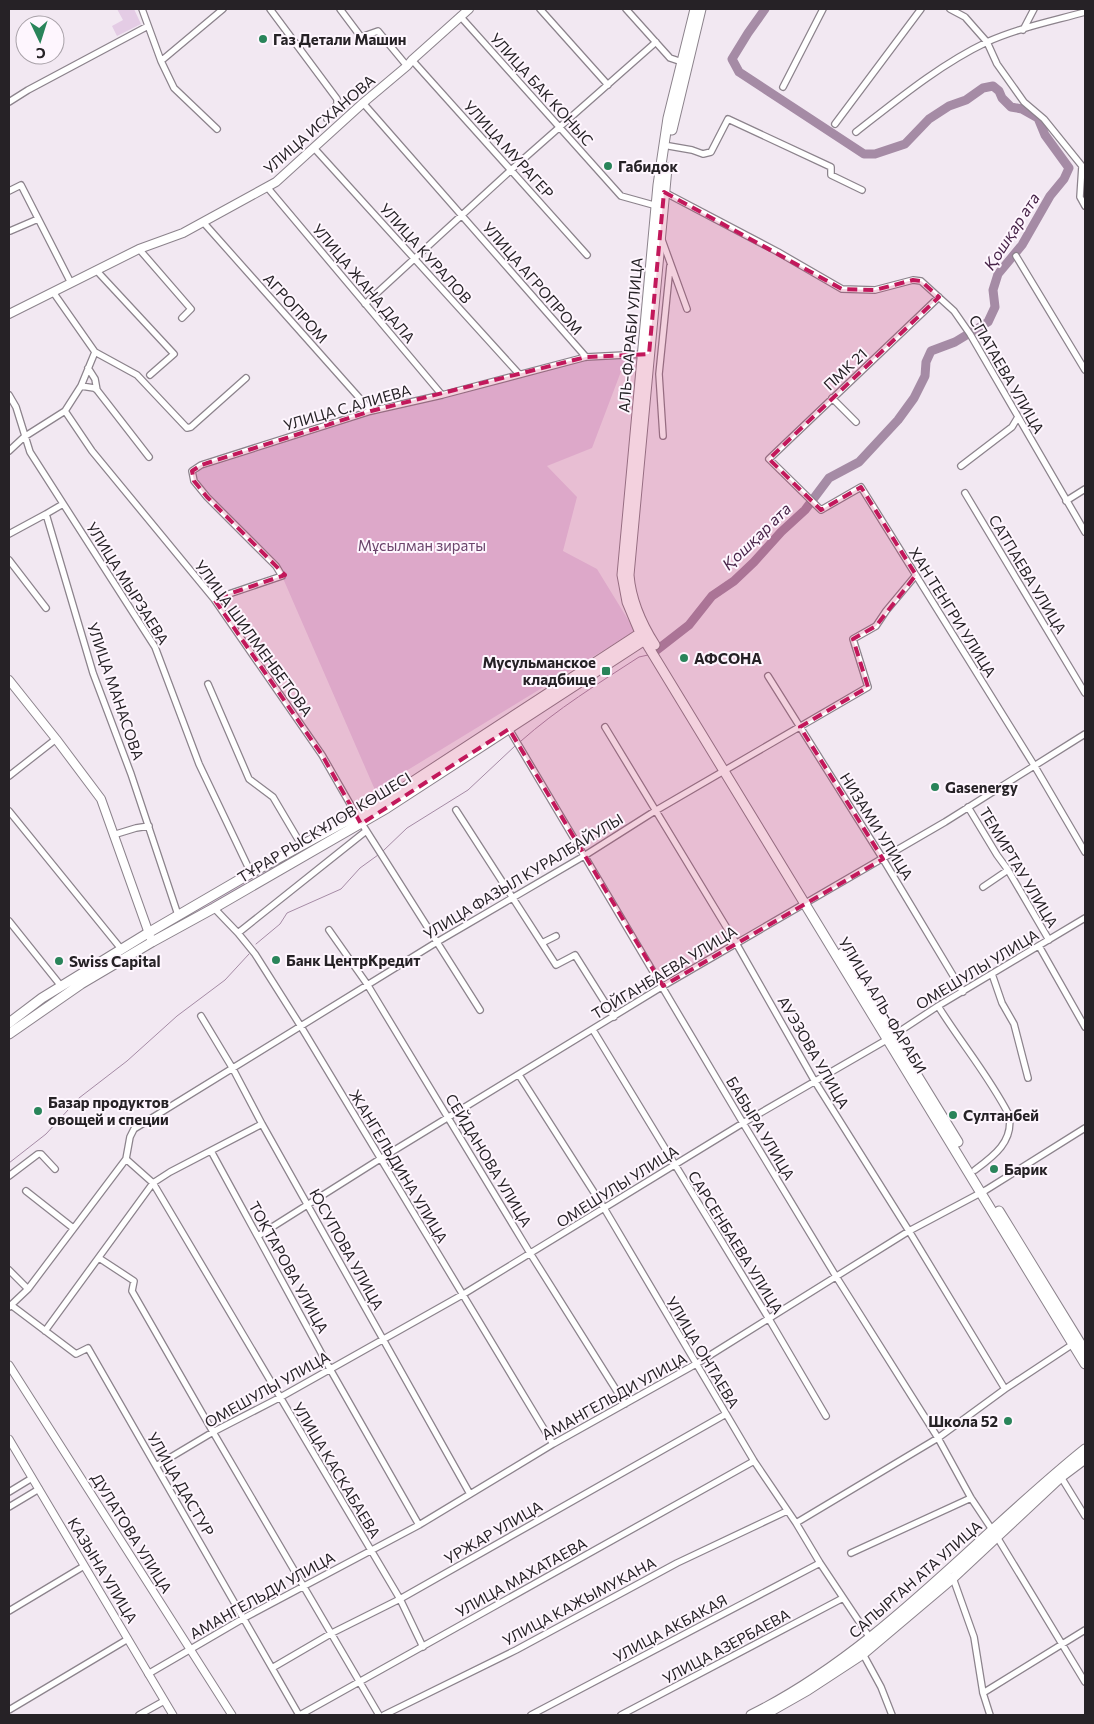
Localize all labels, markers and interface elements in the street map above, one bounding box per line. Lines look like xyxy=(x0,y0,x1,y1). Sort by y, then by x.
north arrow xyxy=(15,15,65,65)
street label: УЛИЦА БАК КОНЫС xyxy=(487,29,597,149)
place label: Газ Детали Машин xyxy=(273,30,406,48)
marker: Газ Детали Машин xyxy=(257,33,269,45)
text: С xyxy=(36,45,46,62)
street label: УЛИЦА ИСХАНОВА xyxy=(260,71,378,177)
street label: УЛИЦА МУРАГЕР xyxy=(460,96,558,202)
place label: Габидок xyxy=(618,157,678,175)
marker: Габидок xyxy=(602,160,614,172)
water label: Қошқар ата xyxy=(979,189,1043,273)
street label: УЛИЦА КУРАЛОВ xyxy=(376,199,476,307)
street label: УЛИЦА АГРОПРОМ xyxy=(479,218,587,338)
street label: УЛИЦА ЖАНА ДАЛА xyxy=(309,220,419,346)
street label: АЛЬ-ФАРАБИ УЛИЦА xyxy=(614,257,646,413)
street label: АГРОПРОМ xyxy=(260,269,332,347)
street label: СПАТАЕВА УЛИЦА xyxy=(966,311,1048,437)
street label: ПМК 21 xyxy=(819,344,871,394)
street label: УЛИЦА С.АЛИЕВА xyxy=(281,380,413,434)
water label: Қошқар ата xyxy=(718,499,794,573)
street label: САТПАЕВА УЛИЦА xyxy=(985,511,1071,637)
street label: УЛИЦА МЫРЗАЕВА xyxy=(83,518,173,648)
park label: Мұсылман зираты xyxy=(358,536,486,554)
street label: ХАН ТЕНГРИ УЛИЦА xyxy=(906,544,1000,680)
street label: УЛИЦА ШИЛМЕНБЕТОВА xyxy=(191,556,317,720)
street label: УЛИЦА МАНАСОВА xyxy=(84,620,148,762)
place label: АФСОНА xyxy=(694,649,762,667)
marker: АФСОНА xyxy=(678,652,690,664)
place label: Мусульманское кладбище xyxy=(482,653,596,688)
marker: Мусульманское кладбище xyxy=(600,665,612,677)
street label: ТҰРАР РЫСКҰЛОВ КӨШЕСІ xyxy=(234,768,414,886)
street label: НИЗАМИ УЛИЦА xyxy=(837,769,917,883)
place label: Gasenergy xyxy=(945,778,1019,796)
marker: Gasenergy xyxy=(929,781,941,793)
street label: ТЕМИРТАУ УЛИЦА xyxy=(976,803,1062,931)
street label: УЛИЦА ФАЗЫЛ КУРАЛБАЙУЛЫ xyxy=(420,809,626,943)
street label: ТОЙГАНБАЕВА УЛИЦА xyxy=(588,922,740,1022)
street label: ОМЕШУЛЫ УЛИЦА xyxy=(912,925,1042,1013)
street label: УЛИЦА АЛЬ-ФАРАБИ xyxy=(835,934,931,1076)
place label: Банк ЦентрКредит xyxy=(286,951,420,969)
place label: Swiss Capital xyxy=(69,952,161,970)
marker: Банк ЦентрКредит xyxy=(270,954,282,966)
marker: Swiss Capital xyxy=(53,955,65,967)
street label: АУЭЗОВА УЛИЦА xyxy=(775,993,853,1111)
street label: БАБЫРА УЛИЦА xyxy=(723,1073,799,1183)
street label: ЖАНГЕЛЬДИНА УЛИЦА xyxy=(346,1086,452,1246)
street label: СЕЙДАНОВА УЛИЦА xyxy=(442,1090,536,1230)
place label: Базар продуктов овощей и специи xyxy=(48,1093,169,1128)
marker: Базар продуктов овощей и специи xyxy=(32,1105,44,1117)
place label: Султанбей xyxy=(963,1106,1039,1124)
marker: Султанбей xyxy=(947,1109,959,1121)
street label: ОМЕШУЛЫ УЛИЦА xyxy=(553,1141,681,1231)
place label: Барик xyxy=(1004,1160,1048,1178)
marker: Барик xyxy=(988,1163,1000,1175)
street label: САРСЕНБАЕВА УЛИЦА xyxy=(685,1167,787,1317)
street label: ЮСУПОВА УЛИЦА xyxy=(306,1185,388,1313)
street label: ТОКТАРОВА УЛИЦА xyxy=(245,1198,333,1336)
street label: УЛИЦА ОНТАЕВА xyxy=(663,1293,743,1411)
street label: ОМЕШУЛЫ УЛИЦА xyxy=(201,1347,333,1431)
street label: АМАНГЕЛЬДИ УЛИЦА xyxy=(538,1349,690,1443)
street label: УЛИЦА КАСКАБАЕВА xyxy=(289,1399,385,1541)
place label: Школа 52 xyxy=(928,1412,998,1430)
marker: Школа 52 xyxy=(1002,1415,1014,1427)
street label: УЛИЦА ДАСТУР xyxy=(144,1429,218,1539)
street label: ДУЛАТОВА УЛИЦА xyxy=(88,1470,176,1596)
street label: УРЖАР УЛИЦА xyxy=(441,1497,545,1567)
street label: КАЗЫНА УЛИЦА xyxy=(64,1514,142,1626)
street label: САПЫРГАН АТА УЛИЦА xyxy=(845,1516,985,1642)
street label: УЛИЦА МАХАТАЕВА xyxy=(452,1533,590,1621)
street label: АМАНГЕЛЬДИ УЛИЦА xyxy=(186,1548,338,1642)
street label: УЛИЦА КАЖЫМУКАНА xyxy=(499,1553,659,1649)
street label: УЛИЦА АКБАКАЯ xyxy=(610,1590,730,1666)
street label: УЛИЦА АЗЕРБАЕВА xyxy=(659,1605,793,1687)

